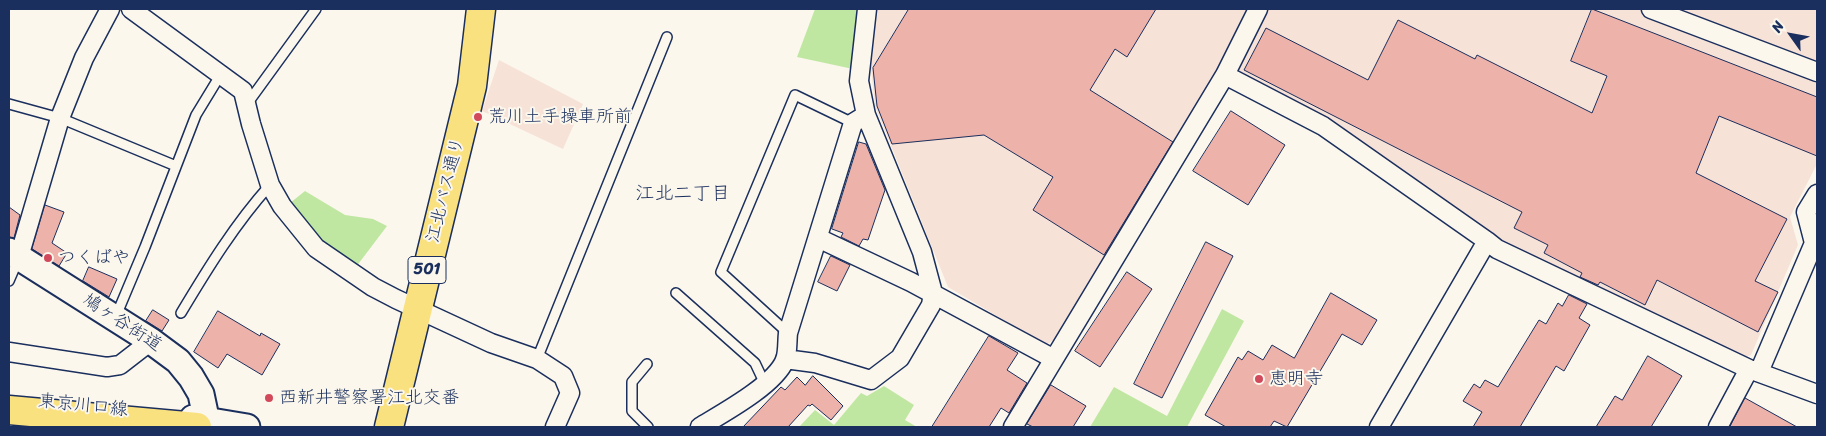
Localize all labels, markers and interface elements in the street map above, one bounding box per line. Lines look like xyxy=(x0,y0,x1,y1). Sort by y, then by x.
north arrow xyxy=(1766,10,1816,60)
text: N xyxy=(1765,16,1791,38)
place label: 荒川土手操車所前 xyxy=(488,106,632,128)
marker: 荒川土手操車所前 xyxy=(472,111,484,123)
street label: 江北バス通り xyxy=(422,135,470,245)
district label: 江北二丁目 xyxy=(636,183,730,205)
place label: つくばや xyxy=(58,247,130,269)
marker: つくばや xyxy=(42,252,54,264)
road number: 501 xyxy=(408,256,446,284)
street label: 鳩ヶ谷街道 xyxy=(78,289,166,357)
place label: 恵明寺 xyxy=(1269,368,1323,390)
marker: 恵明寺 xyxy=(1253,373,1265,385)
place label: 西新井警察署江北交番 xyxy=(279,387,459,409)
street label: 東京川口線 xyxy=(37,391,129,421)
marker: 西新井警察署江北交番 xyxy=(263,392,275,404)

